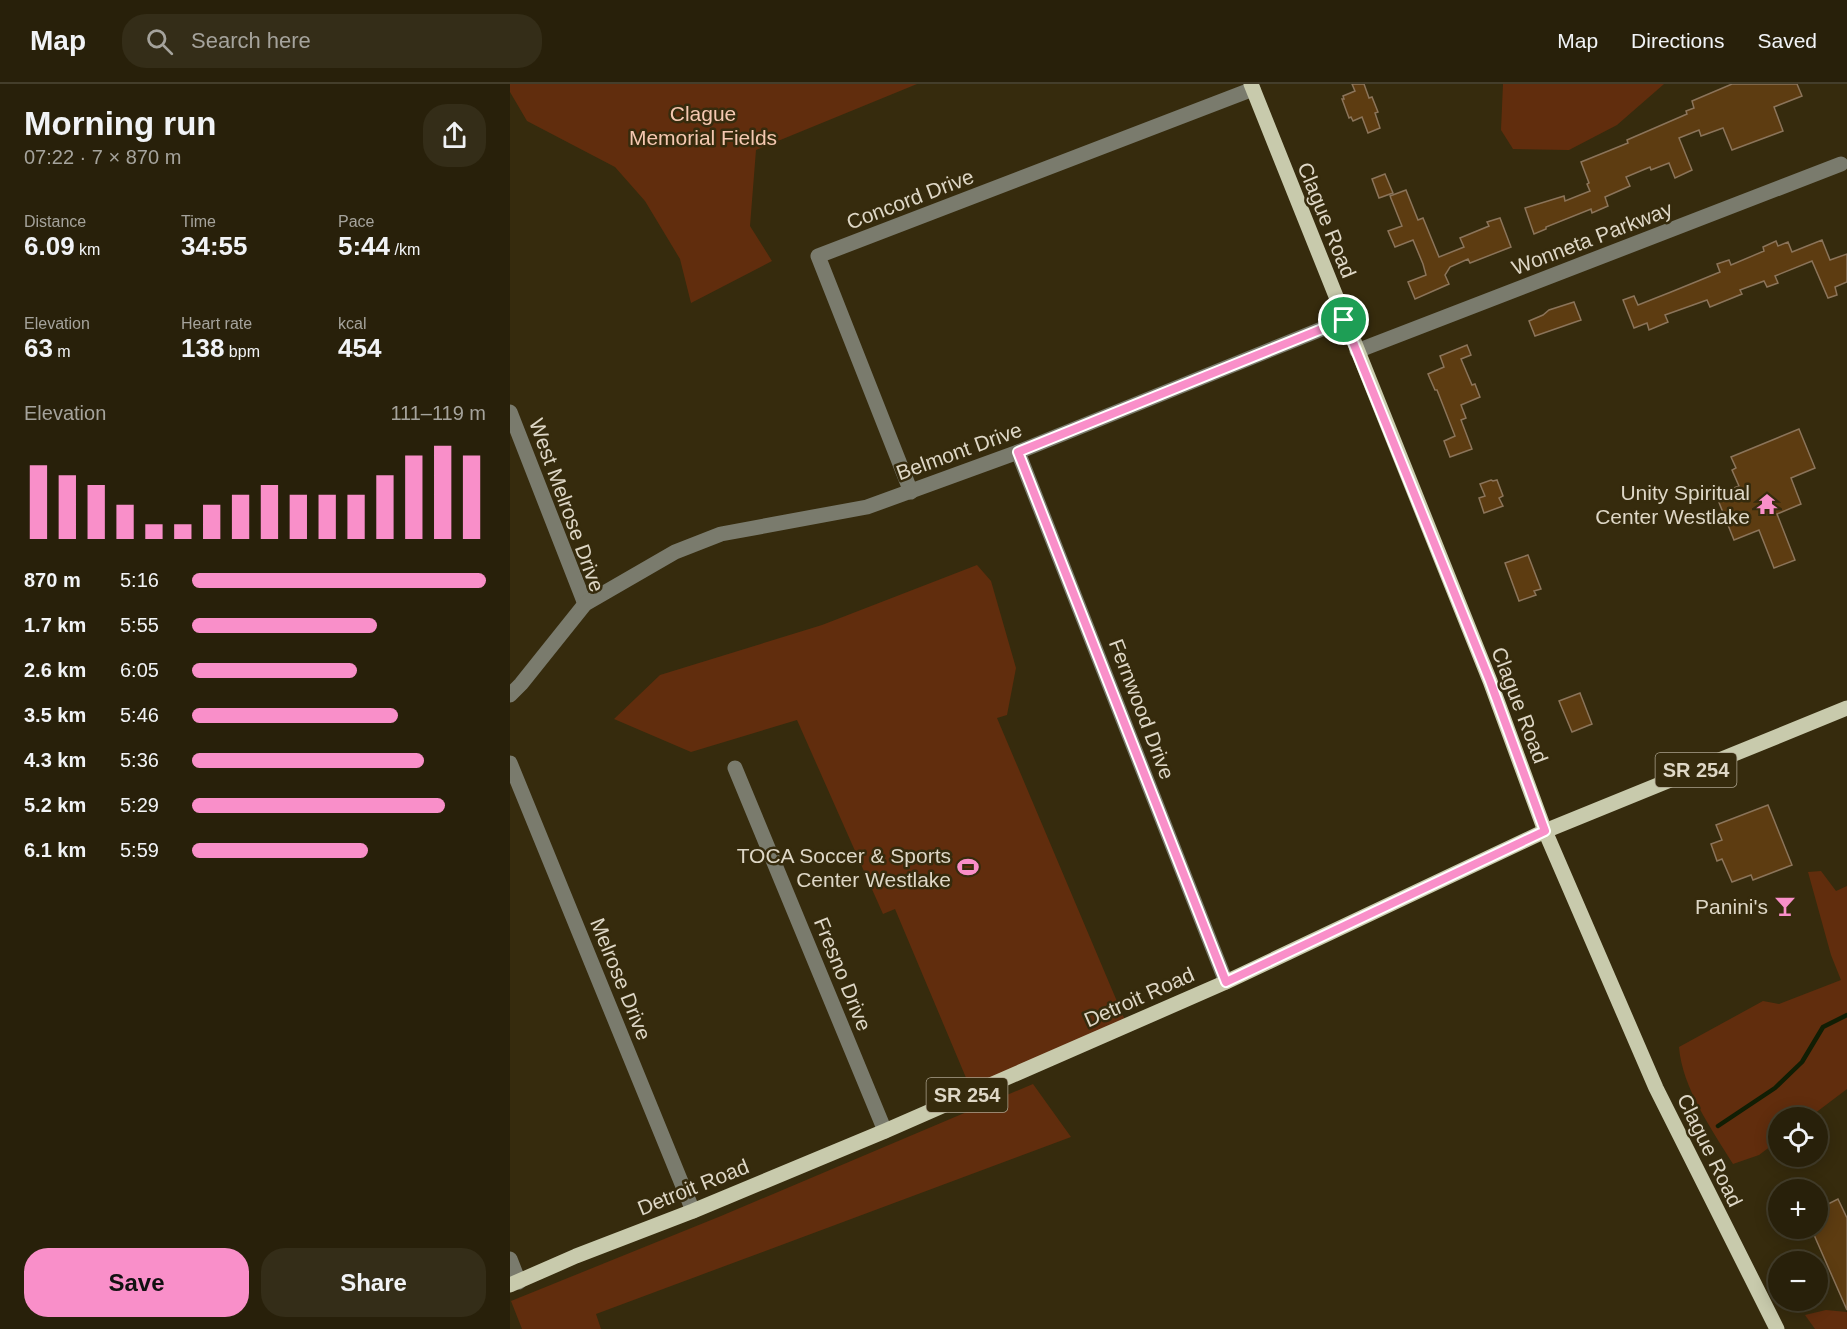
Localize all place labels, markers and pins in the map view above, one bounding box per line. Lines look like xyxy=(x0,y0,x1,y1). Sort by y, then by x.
pin xyxy=(1318,294,1369,345)
place label: Unity Spiritual Center Westlake xyxy=(1595,481,1750,528)
temple icon: Unity Spiritual Center Westlake xyxy=(1755,492,1779,516)
place label: TOCA Soccer & Sports Center Westlake xyxy=(737,844,951,891)
sports icon: TOCA Soccer & Sports Center Westlake xyxy=(956,855,980,879)
bar icon: Panini's xyxy=(1773,894,1797,918)
place label: Panini's xyxy=(1695,895,1768,918)

